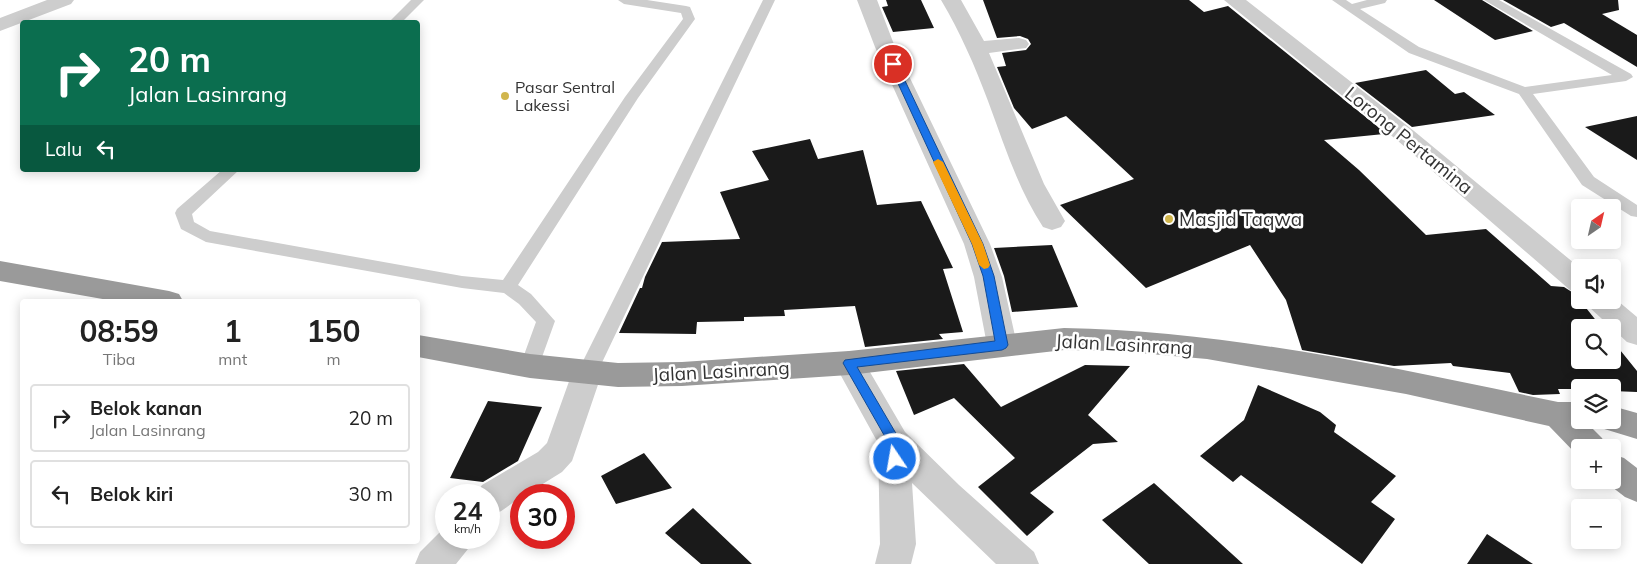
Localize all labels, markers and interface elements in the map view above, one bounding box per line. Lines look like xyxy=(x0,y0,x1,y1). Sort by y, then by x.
text: 20 m xyxy=(128,37,211,81)
icon: right xyxy=(45,40,110,105)
pin xyxy=(872,43,914,85)
icon: arrive xyxy=(879,50,907,78)
place label: Pasar Sentral Lakessi xyxy=(515,77,615,115)
text: Jalan Lasinrang xyxy=(128,80,287,108)
street label: Lorong Pertamina xyxy=(1340,81,1478,199)
marker: Pasar Sentral Lakessi xyxy=(499,90,511,102)
icon: left xyxy=(92,135,120,163)
text: Lalu xyxy=(45,137,82,161)
north arrow xyxy=(1571,199,1621,249)
map controls xyxy=(1571,199,1621,549)
place label: Masjid Taqwa xyxy=(1179,207,1302,231)
marker: Masjid Taqwa xyxy=(1163,213,1175,225)
button: sound xyxy=(1571,259,1621,309)
text: 08:59 xyxy=(79,312,159,350)
text: 1 xyxy=(224,312,242,350)
text: 150 xyxy=(307,312,361,350)
button: search xyxy=(1571,319,1621,369)
street label: Jalan Lasinrang xyxy=(1055,328,1193,360)
text: Tiba xyxy=(103,349,135,369)
text: mnt xyxy=(218,349,247,369)
text: m xyxy=(327,349,341,369)
street label: Jalan Lasinrang xyxy=(652,355,790,387)
button: layers xyxy=(1571,379,1621,429)
text: Belok kanan xyxy=(90,396,202,420)
icon: right xyxy=(47,404,75,432)
text: 20 m xyxy=(349,406,393,430)
text: Jalan Lasinrang xyxy=(90,420,206,440)
position arrow xyxy=(868,432,920,484)
button: + xyxy=(1571,439,1621,489)
icon: left xyxy=(47,480,75,508)
text: Belok kiri xyxy=(90,482,173,506)
text: 30 m xyxy=(349,482,393,506)
speed limit sign: 30 xyxy=(510,484,575,549)
text: 24 xyxy=(452,495,483,526)
button: − xyxy=(1571,499,1621,549)
text: km/h xyxy=(454,521,481,536)

